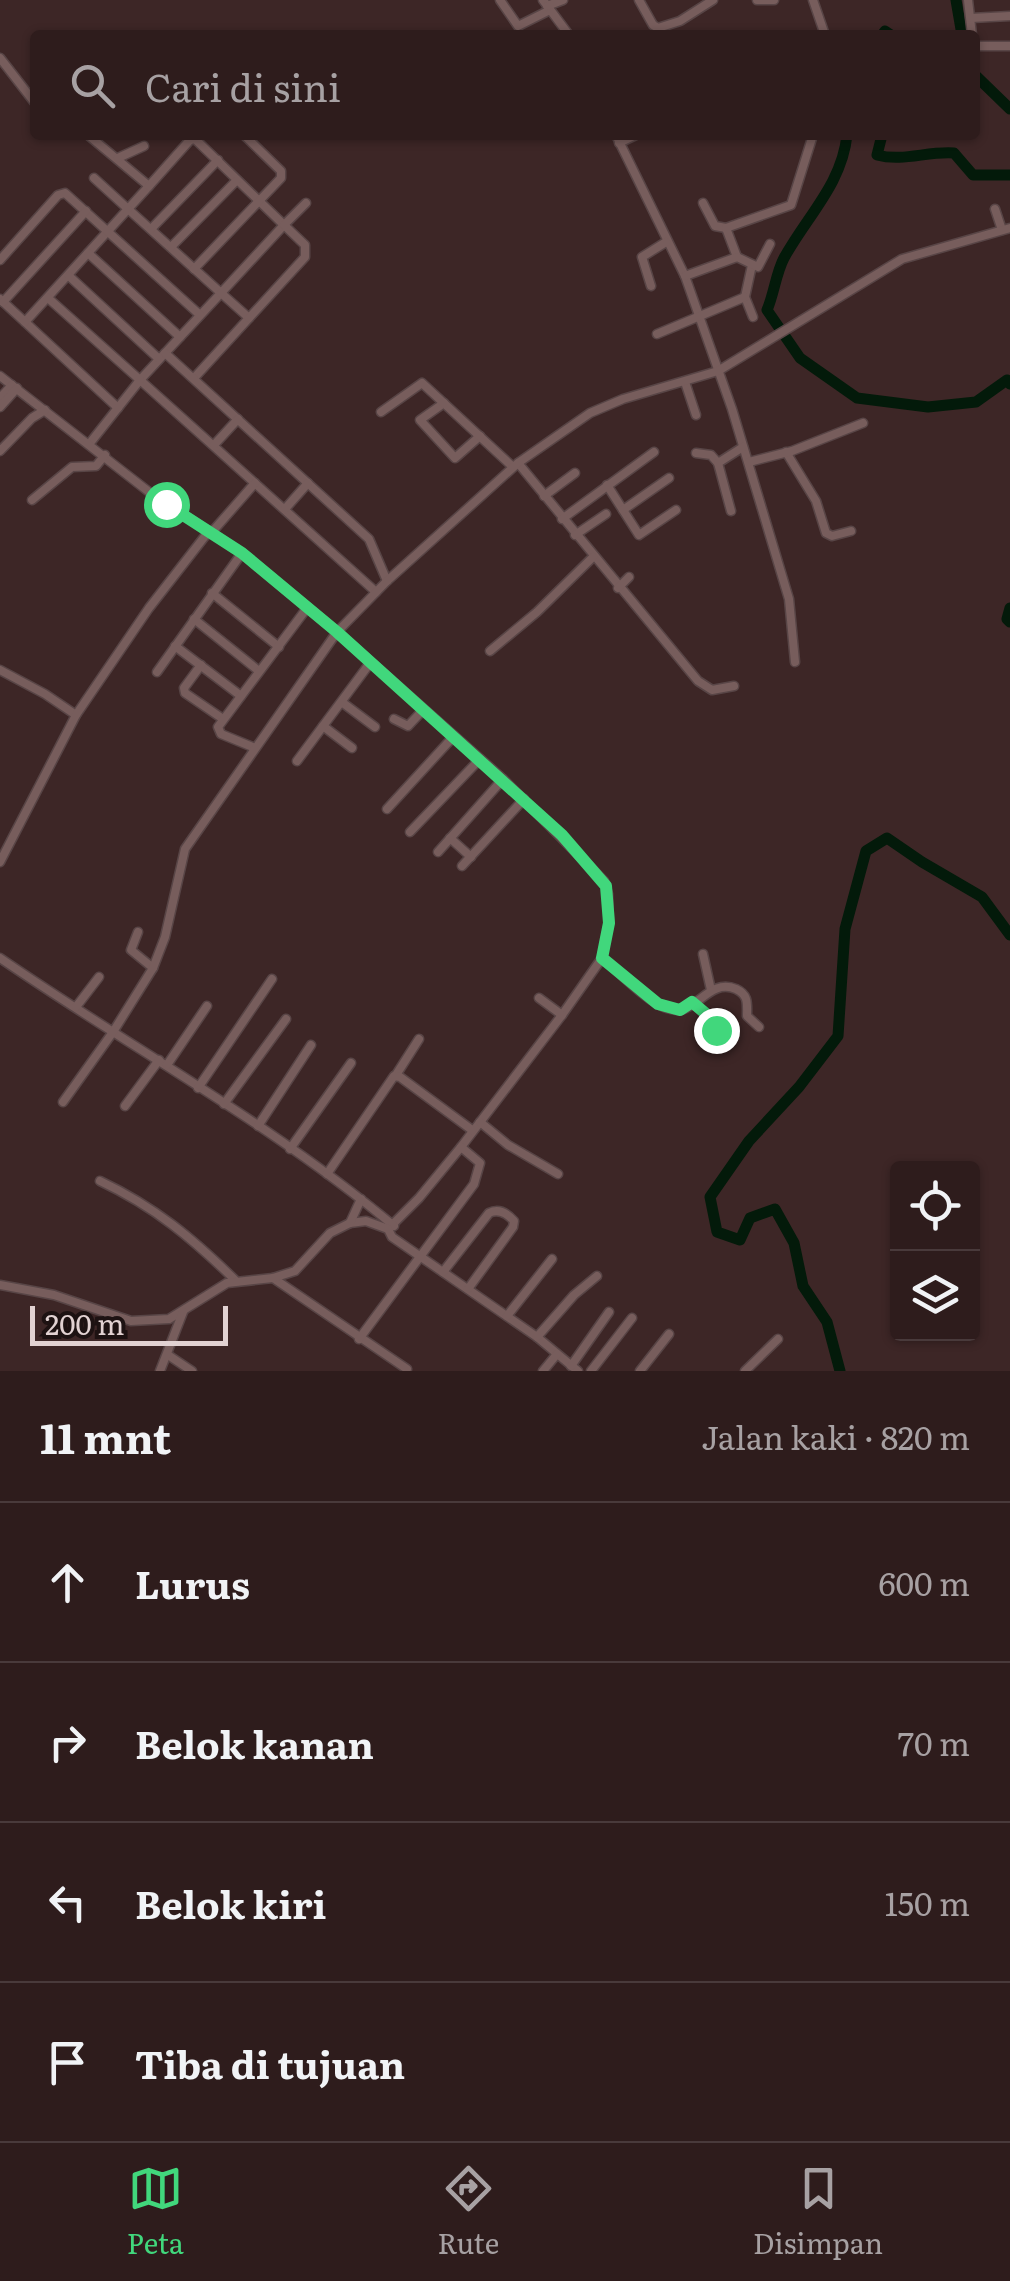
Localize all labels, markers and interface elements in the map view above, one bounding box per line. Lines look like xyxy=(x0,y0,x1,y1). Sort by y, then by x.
search box xyxy=(30,30,980,140)
text: Cari di sini xyxy=(145,57,341,114)
icon: search xyxy=(65,58,120,113)
route start xyxy=(144,482,190,528)
route end xyxy=(694,1008,740,1054)
map controls xyxy=(890,1161,980,1341)
button: locate xyxy=(890,1161,980,1251)
button: layers xyxy=(890,1251,980,1341)
scale bar xyxy=(30,1301,228,1346)
text: 200 m xyxy=(45,1302,124,1344)
text: 11 mnt xyxy=(40,1405,171,1467)
text: Jalan kaki · 820 m xyxy=(701,1412,970,1460)
text: Lurus xyxy=(135,1554,250,1611)
icon: ahead xyxy=(40,1555,95,1610)
text: 600 m xyxy=(878,1558,970,1606)
text: Belok kanan xyxy=(135,1714,374,1771)
icon: right xyxy=(40,1715,95,1770)
text: 70 m xyxy=(898,1718,970,1766)
text: Belok kiri xyxy=(135,1874,326,1931)
icon: left xyxy=(40,1875,95,1930)
text: 150 m xyxy=(885,1878,970,1926)
text: Tiba di tujuan xyxy=(135,2034,405,2091)
icon: arrive xyxy=(40,2035,95,2090)
tab: Peta xyxy=(127,2161,184,2263)
tab: Rute xyxy=(438,2161,499,2263)
tab: Disimpan xyxy=(753,2161,883,2263)

